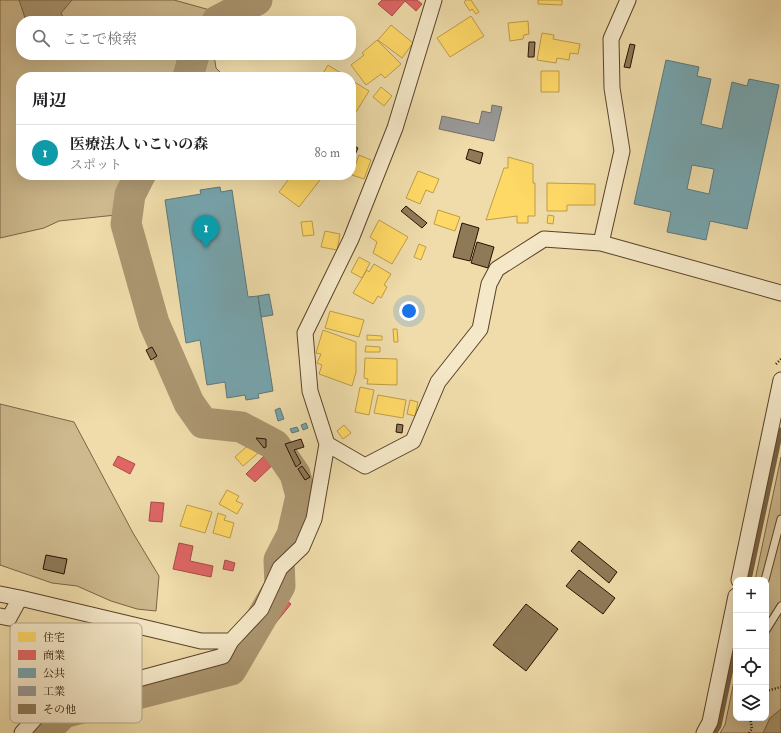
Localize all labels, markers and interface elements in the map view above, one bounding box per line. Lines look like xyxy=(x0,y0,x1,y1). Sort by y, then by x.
search box xyxy=(16,16,356,60)
icon: search xyxy=(30,27,52,49)
text: ここで検索 xyxy=(62,30,137,49)
text: 周辺 xyxy=(32,90,66,111)
text: 医療法人 いこいの森 xyxy=(70,135,208,154)
text: 1 xyxy=(43,145,47,161)
text: 80 m xyxy=(314,145,340,161)
text: スポット xyxy=(70,157,122,173)
pin: 1 xyxy=(193,215,219,248)
your location xyxy=(399,301,419,321)
map controls xyxy=(733,577,769,721)
button: + xyxy=(733,577,769,613)
button: − xyxy=(733,613,769,649)
legend xyxy=(10,623,142,723)
text: 住宅 xyxy=(43,631,65,644)
text: 商業 xyxy=(43,649,65,662)
button: locate xyxy=(733,649,769,685)
text: 公共 xyxy=(43,667,65,680)
text: 工業 xyxy=(43,685,65,698)
button: layers xyxy=(733,685,769,721)
text: その他 xyxy=(43,703,76,716)

